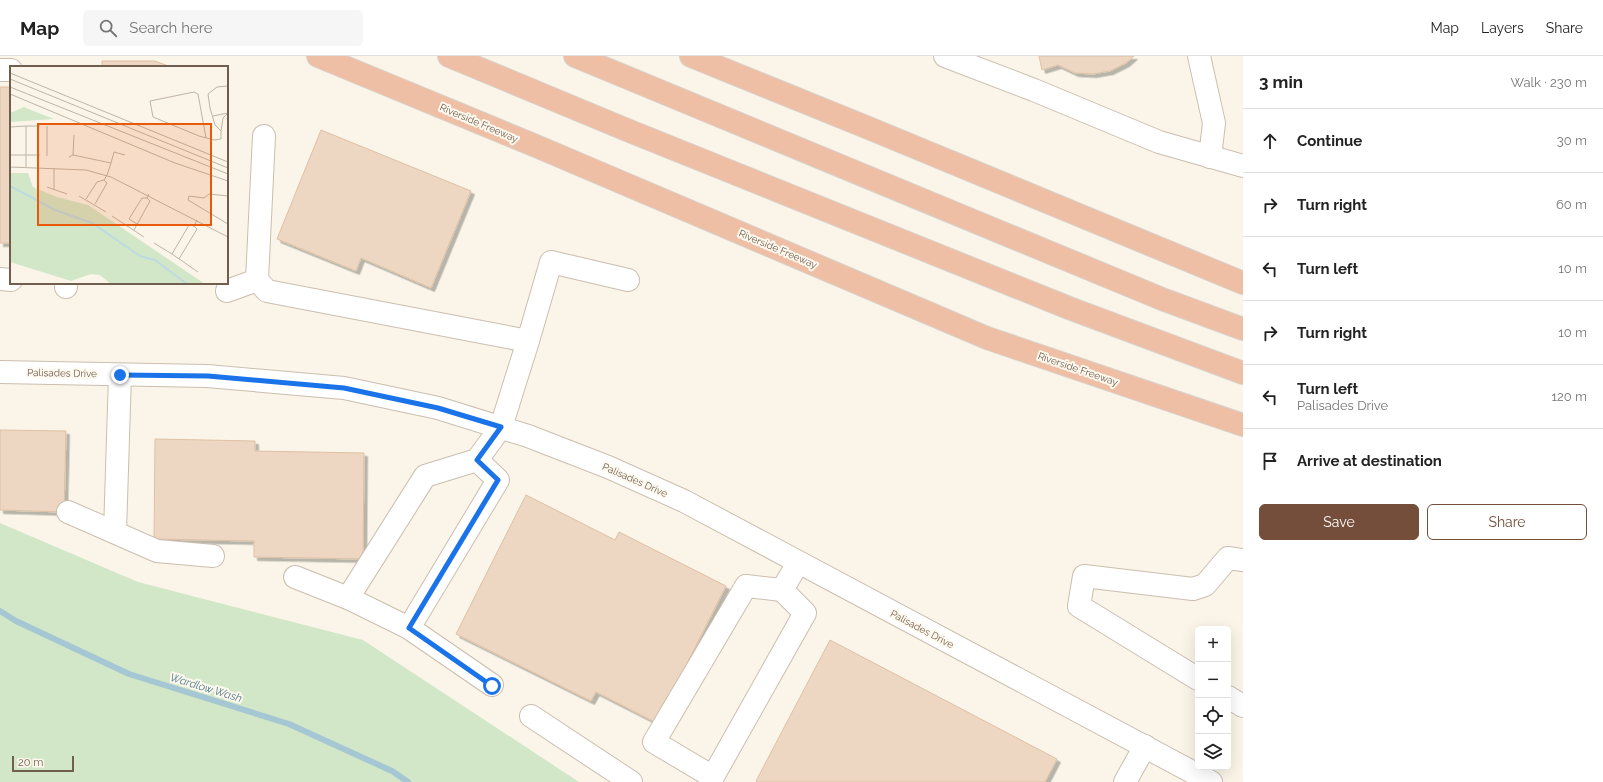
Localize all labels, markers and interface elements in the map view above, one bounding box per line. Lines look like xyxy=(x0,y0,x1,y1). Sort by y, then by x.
search box xyxy=(83,10,363,46)
text: Map xyxy=(20,17,59,39)
icon: search xyxy=(97,17,119,39)
text: Search here xyxy=(129,19,213,37)
text: Map xyxy=(1431,20,1459,36)
text: Layers xyxy=(1481,20,1524,36)
text: Share xyxy=(1546,20,1583,36)
inset map xyxy=(10,66,228,284)
text: 3 min xyxy=(1259,72,1303,92)
text: Walk · 230 m xyxy=(1511,75,1587,90)
street label: Riverside Freeway xyxy=(438,102,520,145)
icon: ahead xyxy=(1259,130,1281,152)
text: Continue xyxy=(1297,132,1362,150)
text: 30 m xyxy=(1557,133,1587,148)
icon: right xyxy=(1259,194,1281,216)
text: Turn right xyxy=(1297,196,1367,214)
text: 60 m xyxy=(1556,197,1587,212)
street label: Riverside Freeway xyxy=(737,228,819,271)
icon: left xyxy=(1259,258,1281,280)
text: Turn left xyxy=(1297,260,1358,278)
text: 10 m xyxy=(1558,261,1587,276)
icon: right xyxy=(1259,322,1281,344)
text: Turn right xyxy=(1297,324,1367,342)
text: 10 m xyxy=(1558,325,1587,340)
street label: Riverside Freeway xyxy=(1036,350,1120,388)
route end xyxy=(111,366,129,384)
street label: Palisades Drive xyxy=(27,367,97,379)
text: Turn left xyxy=(1297,380,1358,398)
icon: left xyxy=(1259,386,1281,408)
text: 120 m xyxy=(1551,389,1587,404)
text: Palisades Drive xyxy=(1297,398,1388,413)
icon: arrive xyxy=(1259,450,1281,472)
text: Arrive at destination xyxy=(1297,452,1442,470)
street label: Palisades Drive xyxy=(601,461,669,499)
button: Save xyxy=(1259,504,1419,540)
button: Share xyxy=(1427,504,1587,540)
street label: Palisades Drive xyxy=(888,608,956,650)
map controls xyxy=(1195,626,1231,770)
button: + xyxy=(1195,626,1231,662)
button: − xyxy=(1195,662,1231,698)
water label: Wardlow Wash xyxy=(168,671,244,705)
route start xyxy=(483,677,501,695)
button: locate xyxy=(1195,698,1231,734)
button: layers xyxy=(1195,734,1231,770)
scale bar xyxy=(12,754,74,773)
text: 20 m xyxy=(18,756,43,769)

